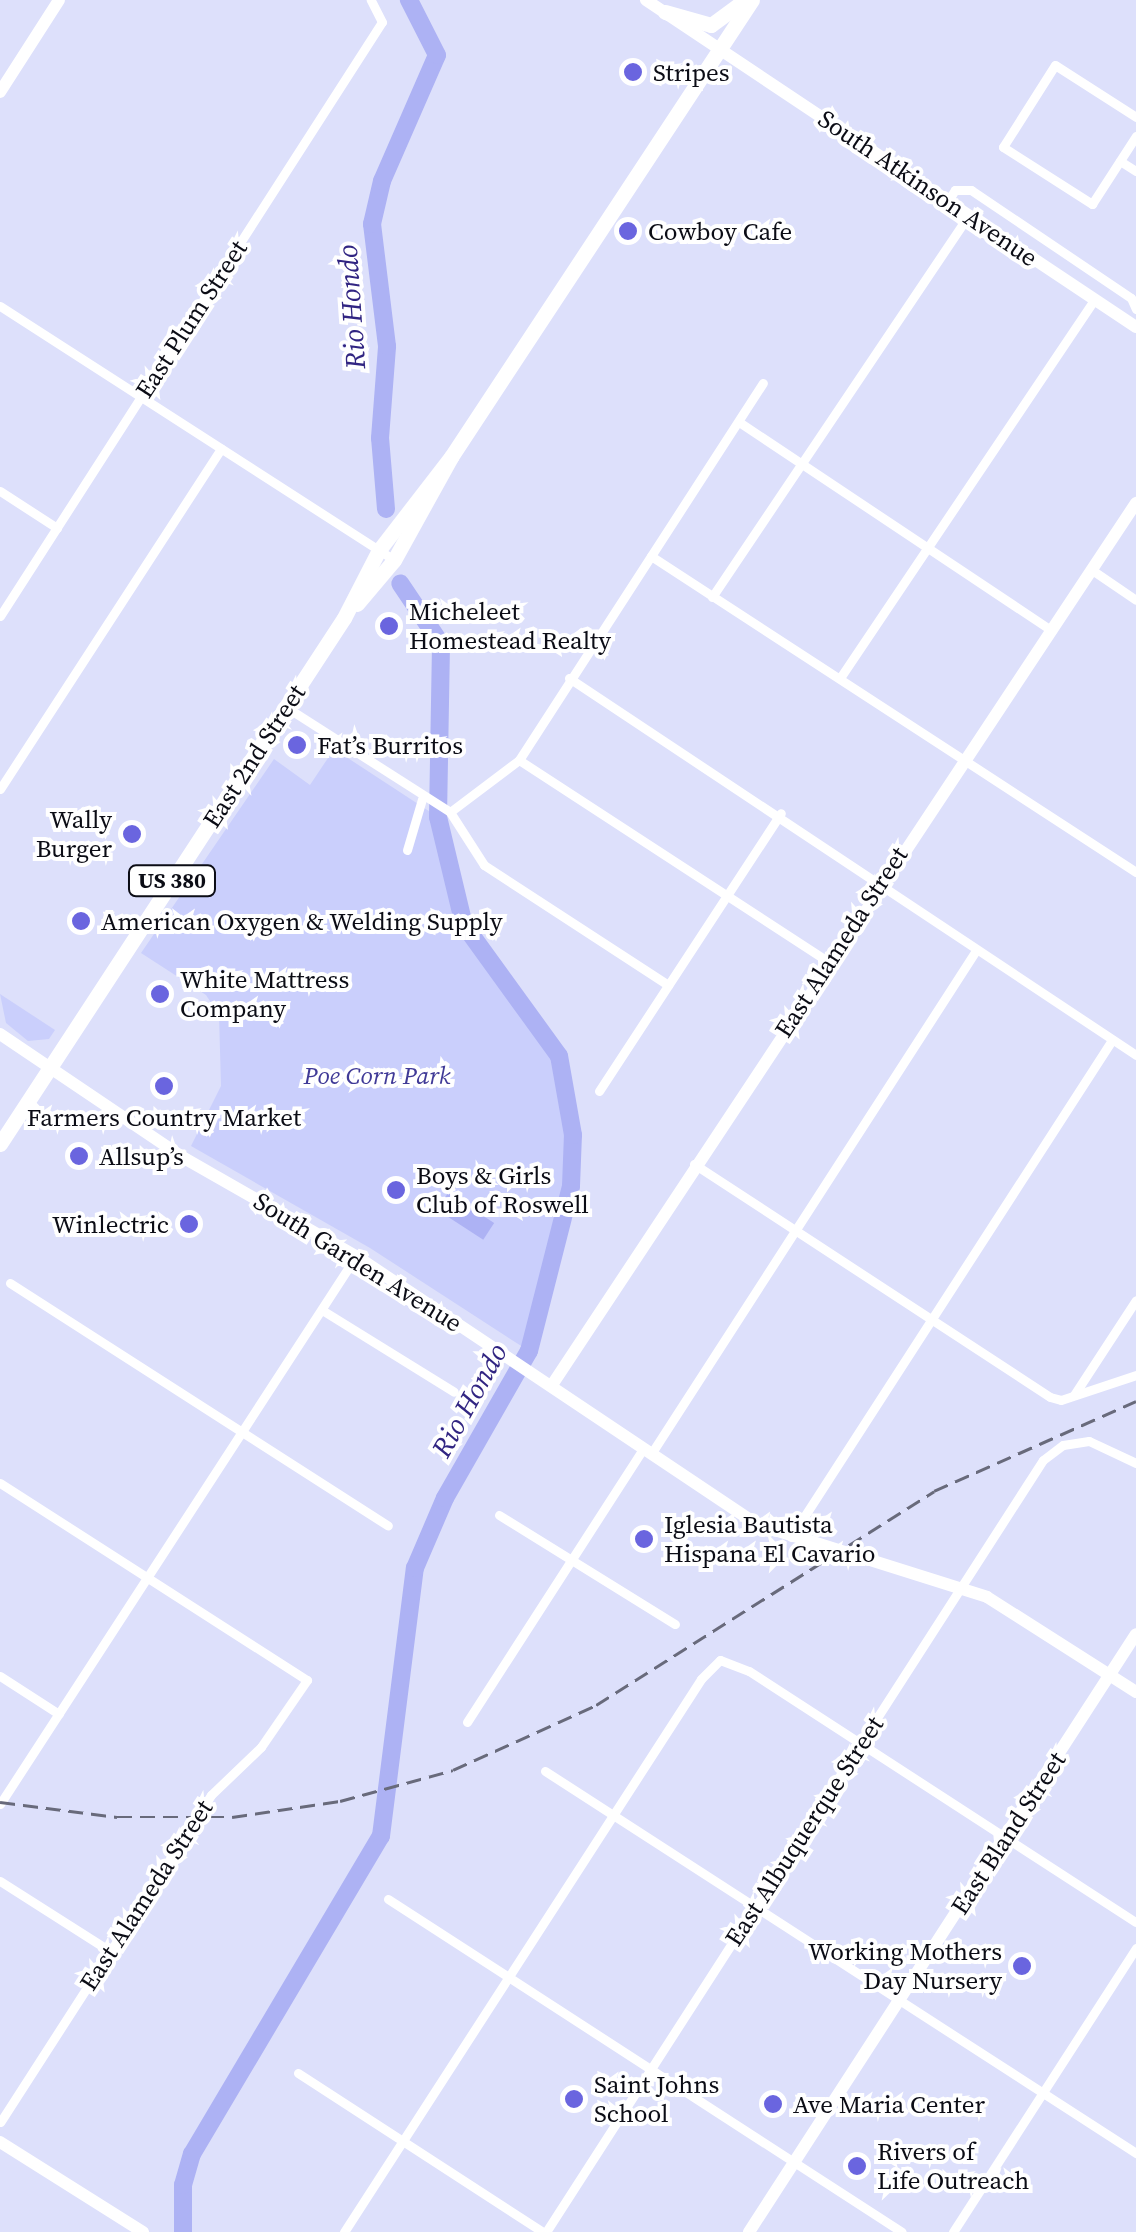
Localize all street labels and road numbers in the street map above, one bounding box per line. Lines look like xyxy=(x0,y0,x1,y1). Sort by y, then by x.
street label: South Atkinson Avenue xyxy=(813,103,1043,273)
street label: East Plum Street xyxy=(129,234,253,404)
street label: East 2nd Street xyxy=(197,679,311,833)
street label: East Alameda Street xyxy=(768,841,914,1043)
road number: US 380 xyxy=(127,864,217,898)
street label: South Garden Avenue xyxy=(248,1186,468,1338)
street label: East Albuquerque Street xyxy=(718,1710,890,1952)
street label: East Bland Street xyxy=(944,1746,1072,1920)
street label: East Alameda Street xyxy=(73,1794,219,1996)

